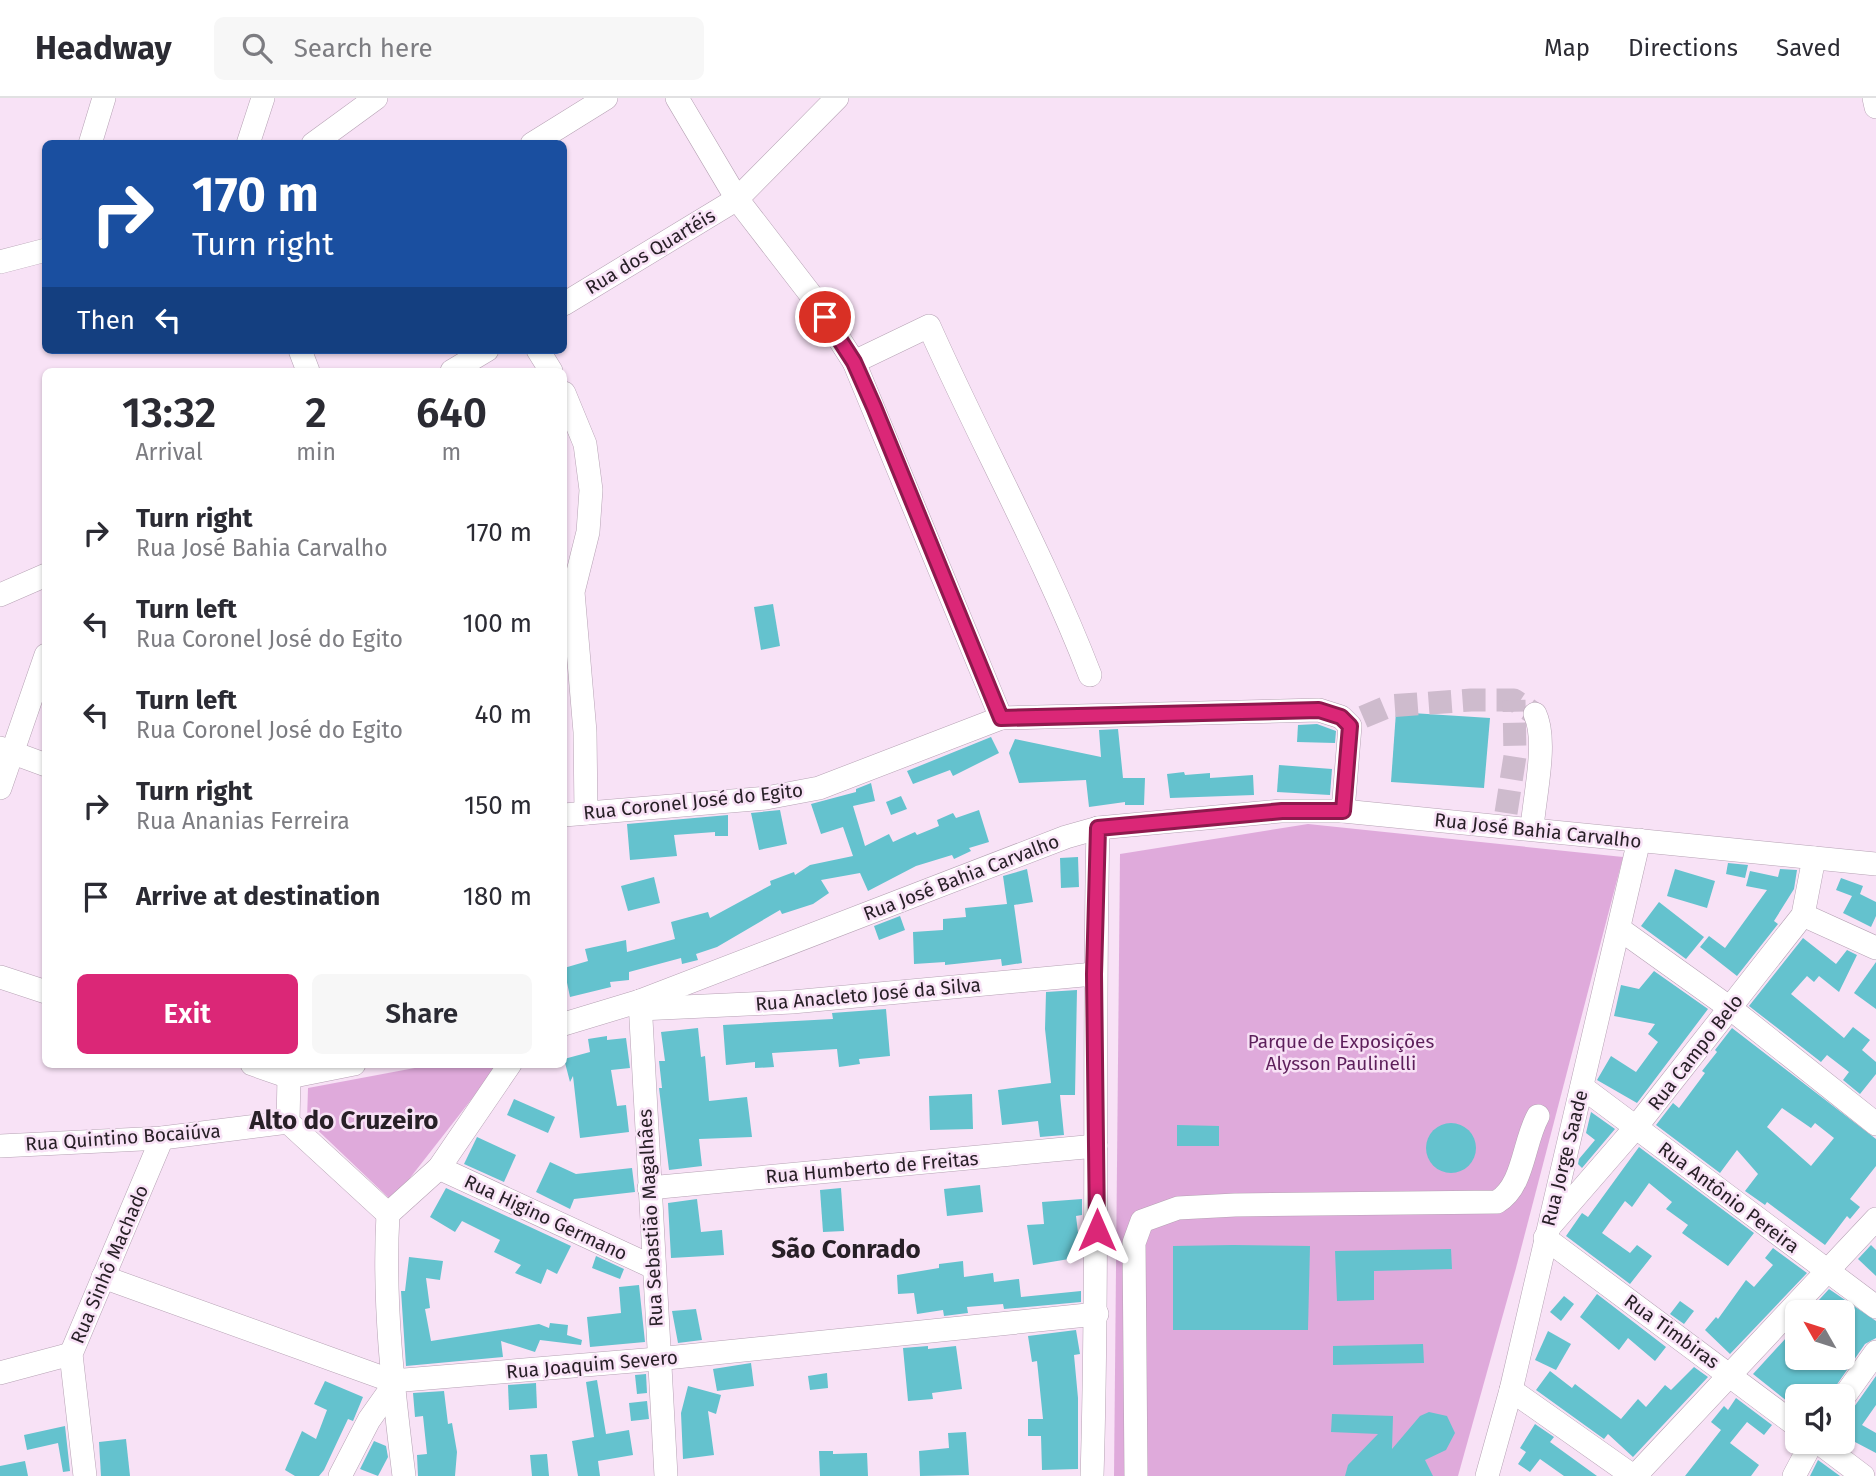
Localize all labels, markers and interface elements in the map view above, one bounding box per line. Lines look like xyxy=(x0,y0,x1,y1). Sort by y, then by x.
search box xyxy=(214,17,704,80)
text: Headway xyxy=(35,28,172,68)
icon: search xyxy=(238,29,276,67)
text: Search here xyxy=(294,33,433,64)
text: Map xyxy=(1544,34,1590,62)
text: Directions xyxy=(1628,34,1738,62)
text: Saved xyxy=(1776,34,1841,62)
text: 170 m xyxy=(192,165,319,224)
icon: right xyxy=(77,168,168,259)
street label: Rua dos Quartéis xyxy=(581,204,719,299)
text: Turn right xyxy=(192,225,334,263)
pin xyxy=(795,287,855,347)
icon: arrive xyxy=(806,298,844,336)
icon: left xyxy=(149,301,187,339)
text: Then xyxy=(77,305,135,336)
text: 13:32 xyxy=(122,388,216,438)
text: 2 xyxy=(305,388,327,438)
text: 640 xyxy=(416,388,487,438)
text: Arrival xyxy=(135,438,203,466)
text: min xyxy=(296,438,336,466)
text: m xyxy=(442,438,461,466)
text: Turn right xyxy=(136,503,253,534)
icon: right xyxy=(77,514,115,552)
text: 170 m xyxy=(466,517,532,548)
text: Rua José Bahia Carvalho xyxy=(136,534,388,562)
text: Turn left xyxy=(136,594,237,625)
icon: left xyxy=(77,605,115,643)
text: 100 m xyxy=(463,608,532,639)
text: Rua Coronel José do Egito xyxy=(136,625,403,653)
text: Turn left xyxy=(136,685,237,716)
icon: left xyxy=(77,696,115,734)
text: 40 m xyxy=(474,699,532,730)
text: Rua Coronel José do Egito xyxy=(136,716,403,744)
text: Turn right xyxy=(136,776,253,807)
street label: Rua Coronel José do Egito xyxy=(582,779,804,824)
icon: right xyxy=(77,787,115,825)
text: 150 m xyxy=(464,790,532,821)
text: Rua Ananias Ferreira xyxy=(136,807,350,835)
street label: Rua José Bahia Carvalho xyxy=(1433,808,1643,853)
street label: Rua José Bahia Carvalho xyxy=(860,829,1062,925)
icon: arrive xyxy=(77,878,115,916)
text: Arrive at destination xyxy=(136,881,380,912)
text: 180 m xyxy=(463,881,532,912)
street label: Rua Anacleto José da Silva xyxy=(754,973,982,1016)
button: Exit xyxy=(77,974,298,1054)
button: Share xyxy=(312,974,532,1054)
street label: Rua Campo Belo xyxy=(1643,990,1748,1115)
park label: Parque de Exposições Alysson Paulinelli xyxy=(1248,1030,1434,1075)
street label: Rua Jorge Saade xyxy=(1536,1088,1593,1229)
district label: Alto do Cruzeiro xyxy=(248,1105,439,1136)
street label: Rua Sebastião Magalhâes xyxy=(633,1108,668,1328)
street label: Rua Quintino Bocaiúva xyxy=(25,1119,221,1156)
street label: Rua Antônio Pereira xyxy=(1654,1137,1804,1258)
street label: Rua Humberto de Freitas xyxy=(765,1147,980,1188)
street label: Rua Higino Germano xyxy=(461,1170,631,1265)
street label: Rua Sinhô Machado xyxy=(66,1181,153,1347)
position arrow xyxy=(1060,1193,1134,1267)
district label: São Conrado xyxy=(771,1234,921,1265)
street label: Rua Timbiras xyxy=(1620,1289,1724,1374)
north arrow xyxy=(1785,1300,1855,1370)
map controls xyxy=(1785,1300,1855,1454)
street label: Rua Joaquim Severo xyxy=(505,1346,679,1383)
button: sound xyxy=(1785,1384,1855,1454)

